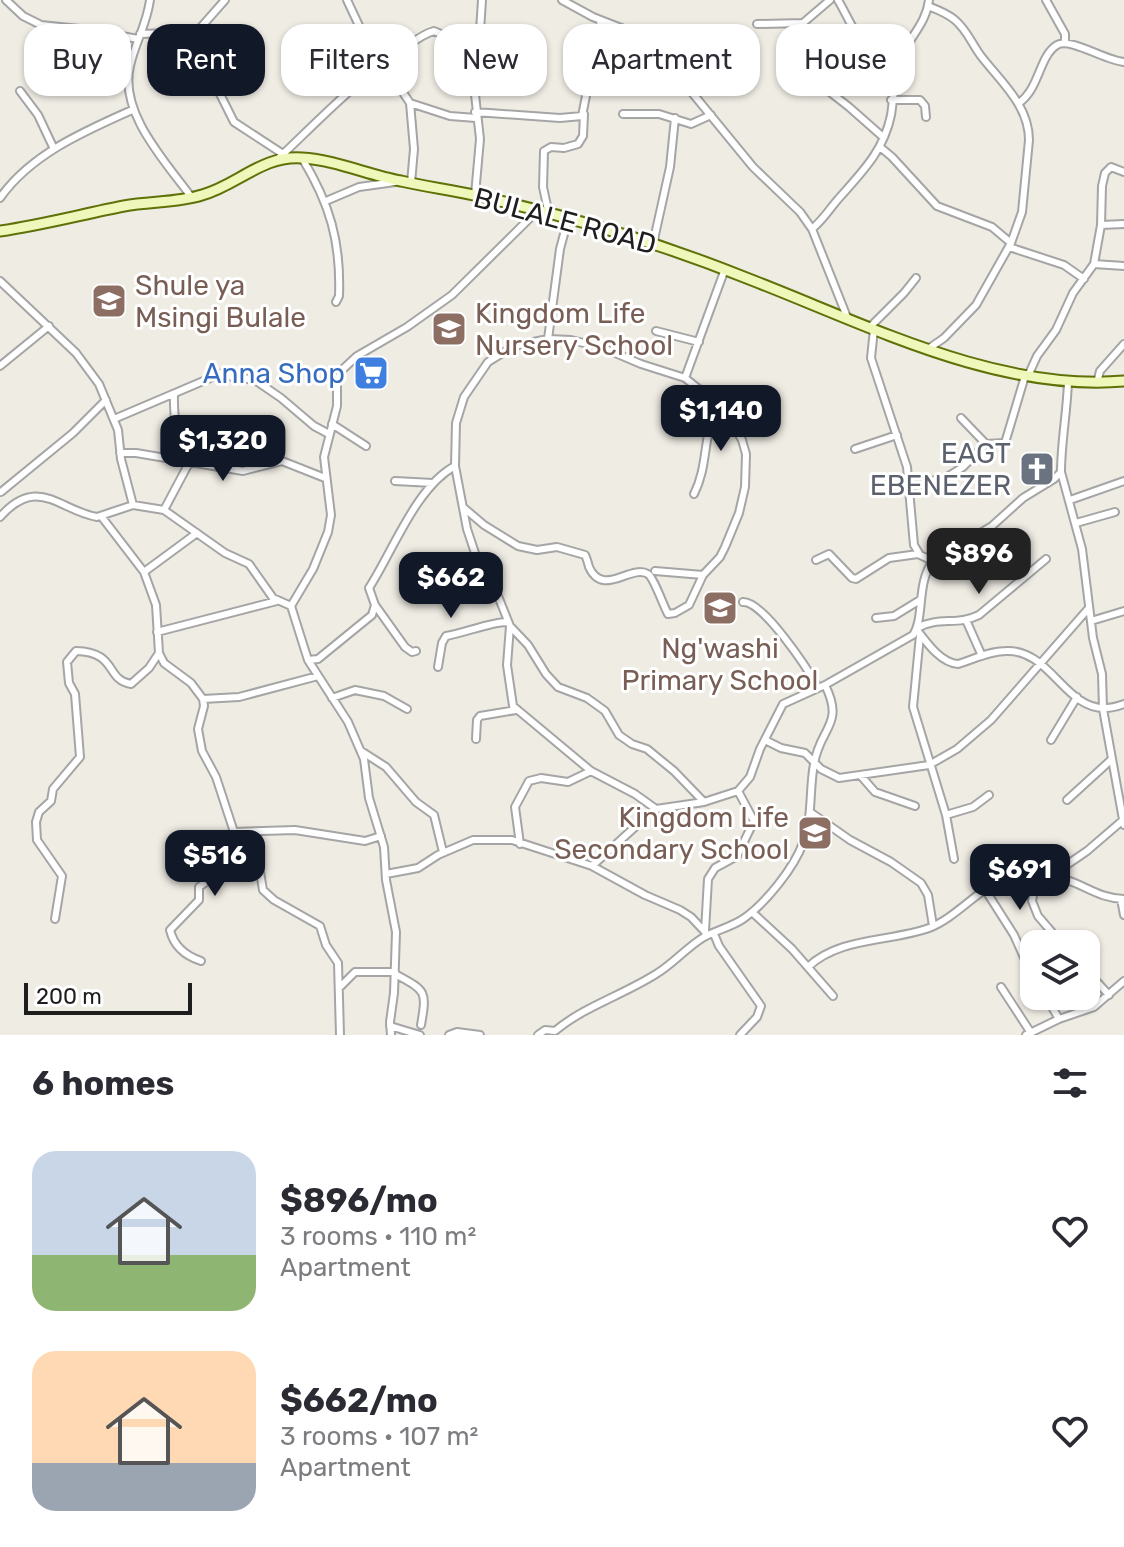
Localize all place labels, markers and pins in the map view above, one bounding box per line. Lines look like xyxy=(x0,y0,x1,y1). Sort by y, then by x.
place label: Shule ya Msingi Bulale xyxy=(135,269,306,334)
school or university icon: Shule ya Msingi Bulale xyxy=(90,282,128,320)
place label: Kingdom Life Nursery School xyxy=(475,297,673,362)
school or university icon: Kingdom Life Nursery School xyxy=(430,310,468,348)
supermarket icon: Anna Shop xyxy=(352,354,390,392)
place label: Anna Shop xyxy=(203,357,345,390)
pin: $1,140 xyxy=(656,385,786,453)
pin: $1,320 xyxy=(158,415,288,483)
place label: EAGT EBENEZER xyxy=(870,437,1011,502)
church icon: EAGT EBENEZER xyxy=(1018,450,1056,488)
pin: $896 xyxy=(932,528,1026,596)
pin: $662 xyxy=(404,552,498,620)
school or university icon: Ng'washi Primary School xyxy=(701,589,739,627)
place label: Ng'washi Primary School xyxy=(622,632,818,697)
place label: Kingdom Life Secondary School xyxy=(554,801,789,866)
school or university icon: Kingdom Life Secondary School xyxy=(796,814,834,852)
pin: $516 xyxy=(168,830,262,898)
pin: $691 xyxy=(973,844,1067,912)

